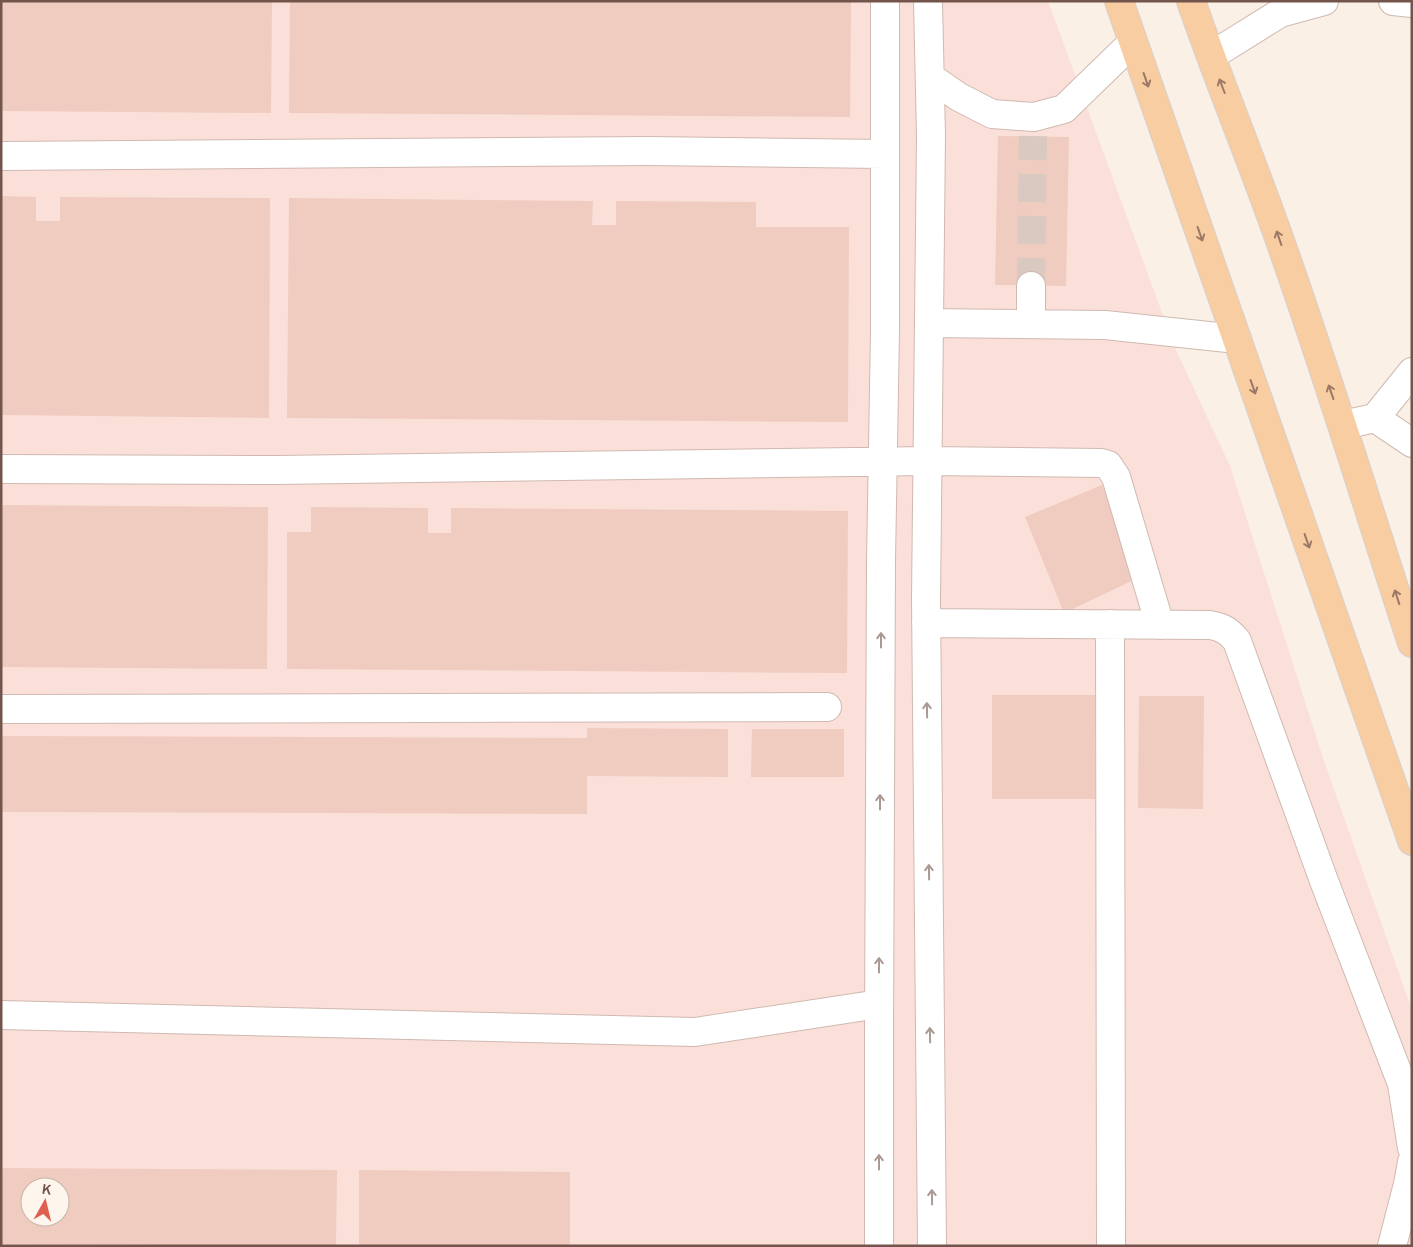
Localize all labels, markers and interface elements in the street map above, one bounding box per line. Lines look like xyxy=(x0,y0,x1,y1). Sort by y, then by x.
one-way arrow xyxy=(1142,72,1151,88)
one-way arrow xyxy=(1217,79,1226,94)
one-way arrow xyxy=(1196,225,1205,241)
one-way arrow xyxy=(1274,231,1283,246)
one-way arrow xyxy=(1249,379,1258,394)
one-way arrow xyxy=(1326,385,1335,400)
one-way arrow xyxy=(1303,532,1312,548)
one-way arrow xyxy=(1391,589,1401,605)
one-way arrow xyxy=(876,632,886,648)
one-way arrow xyxy=(922,702,932,718)
one-way arrow xyxy=(875,794,885,810)
one-way arrow xyxy=(924,864,934,880)
one-way arrow xyxy=(874,957,884,973)
one-way arrow xyxy=(925,1027,935,1043)
one-way arrow xyxy=(874,1154,884,1170)
north arrow xyxy=(20,1177,70,1227)
text: K xyxy=(41,1182,53,1200)
one-way arrow xyxy=(927,1189,936,1205)

